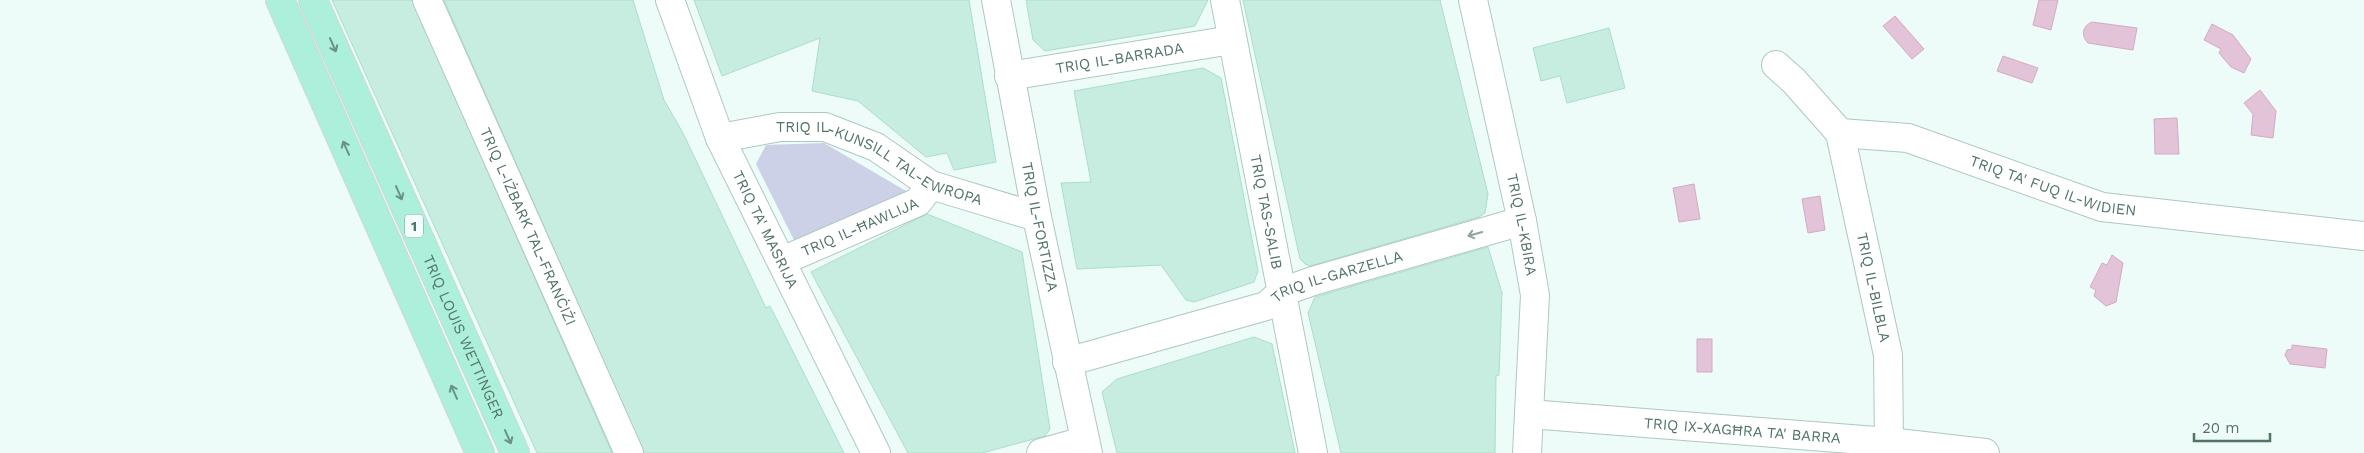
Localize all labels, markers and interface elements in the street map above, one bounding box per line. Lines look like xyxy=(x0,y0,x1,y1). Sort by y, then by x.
one-way arrow xyxy=(329,37,339,52)
street label: TRIQ IL-BARRADA xyxy=(1054,39,1185,77)
street label: TRIQ IL-KUNSILL TAL-EWROPA xyxy=(776,118,985,209)
street label: TRIQ L-IŻBARK TAL-FRANĊIŻI xyxy=(476,125,580,328)
one-way arrow xyxy=(340,141,350,156)
street label: TRIQ TA' FUQ IL-WIDIEN xyxy=(1967,152,2137,220)
street label: TRIQ TAS-SALIB xyxy=(1246,153,1286,271)
street label: TRIQ IL-FORTIZZA xyxy=(1018,161,1062,293)
street label: TRIQ TA' MASRIJA xyxy=(729,168,802,291)
street label: TRIQ IL-KBIRA xyxy=(1503,172,1540,277)
one-way arrow xyxy=(395,185,405,200)
street label: TRIQ IL-ĦAWLIJA xyxy=(799,194,921,260)
road number: 1 xyxy=(405,215,423,238)
one-way arrow xyxy=(1468,230,1484,240)
street label: TRIQ IL-BILBLA xyxy=(1853,231,1894,344)
street label: TRIQ IL-GARZELLA xyxy=(1267,247,1405,306)
street label: TRIQ LOUIS WETTINGER xyxy=(419,252,508,422)
one-way arrow xyxy=(448,385,458,400)
scale bar xyxy=(2194,410,2270,442)
street label: TRIQ IX-XAGĦRA TA' BARRA xyxy=(1643,414,1842,447)
text: 20 m xyxy=(2202,419,2240,437)
one-way arrow xyxy=(504,429,514,444)

